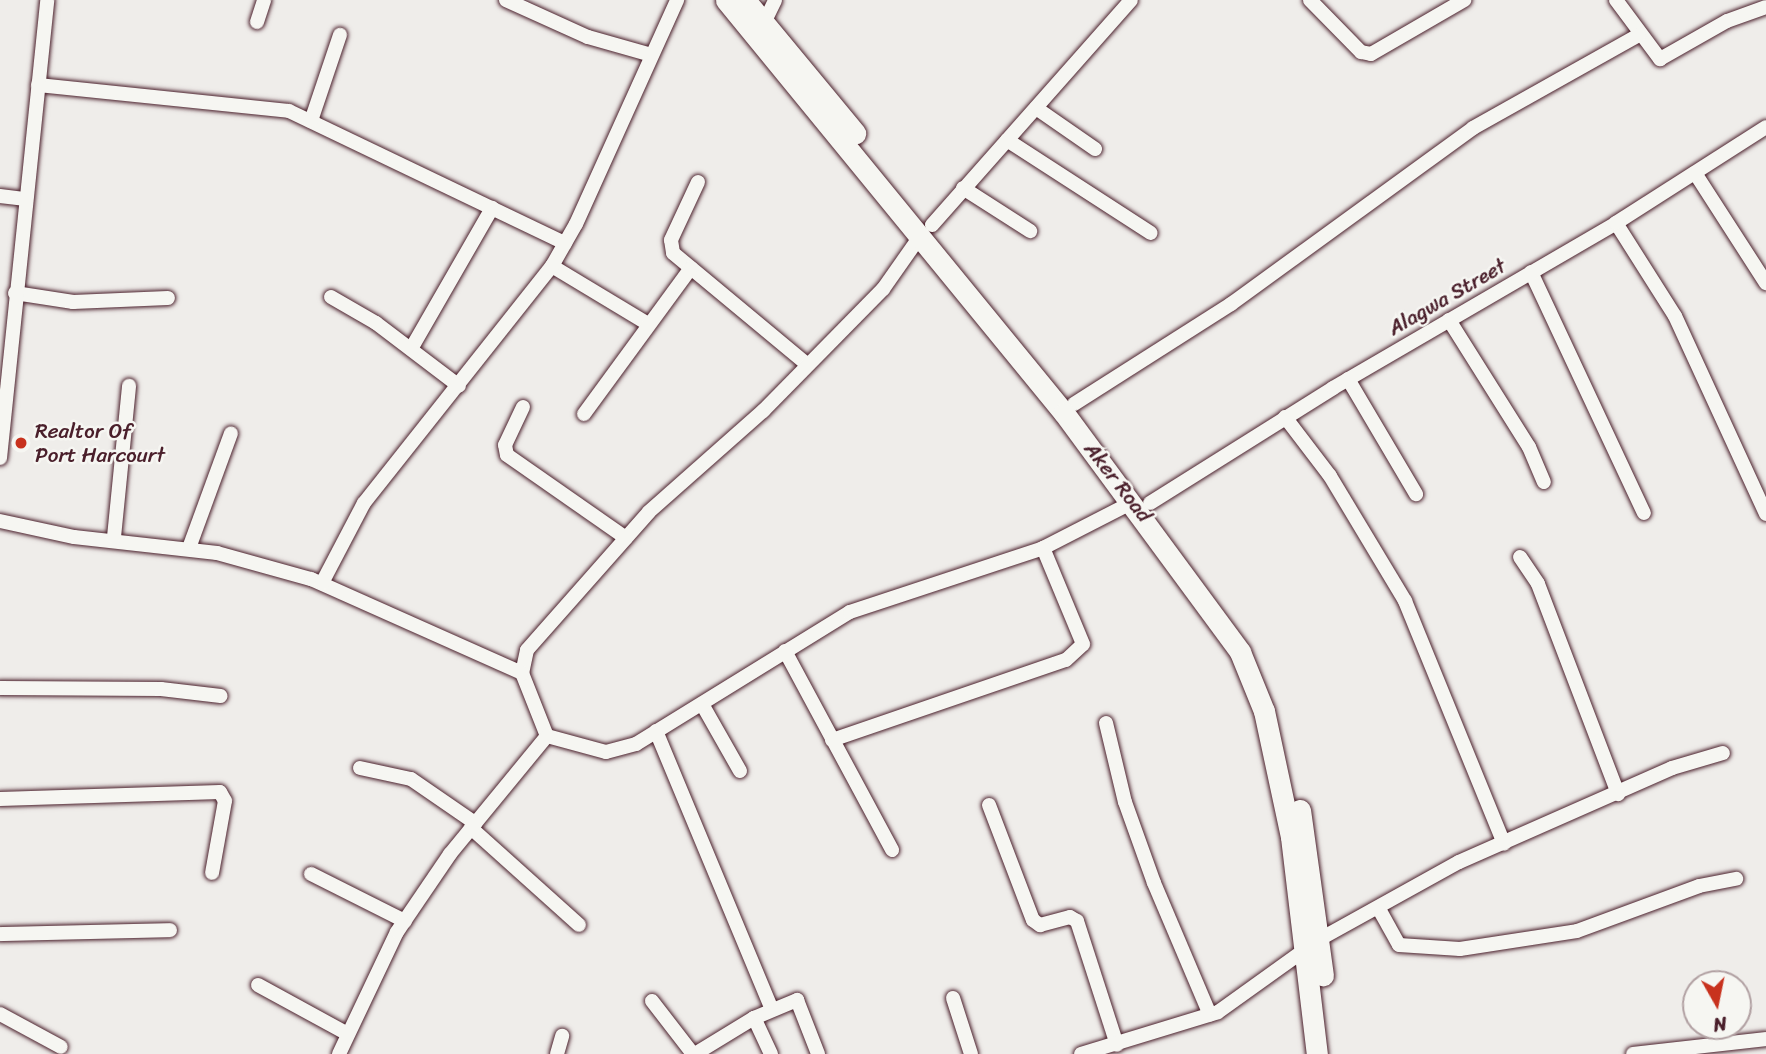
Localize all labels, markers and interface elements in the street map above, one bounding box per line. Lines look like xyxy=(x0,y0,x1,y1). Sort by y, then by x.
street label: Alagwa Street xyxy=(1383,253,1511,341)
place label: Realtor Of Port Harcourt xyxy=(35,418,166,468)
marker: Realtor Of Port Harcourt xyxy=(13,435,29,451)
street label: Aker Road xyxy=(1079,437,1157,527)
north arrow xyxy=(1682,970,1752,1040)
text: N xyxy=(1711,1007,1729,1042)

